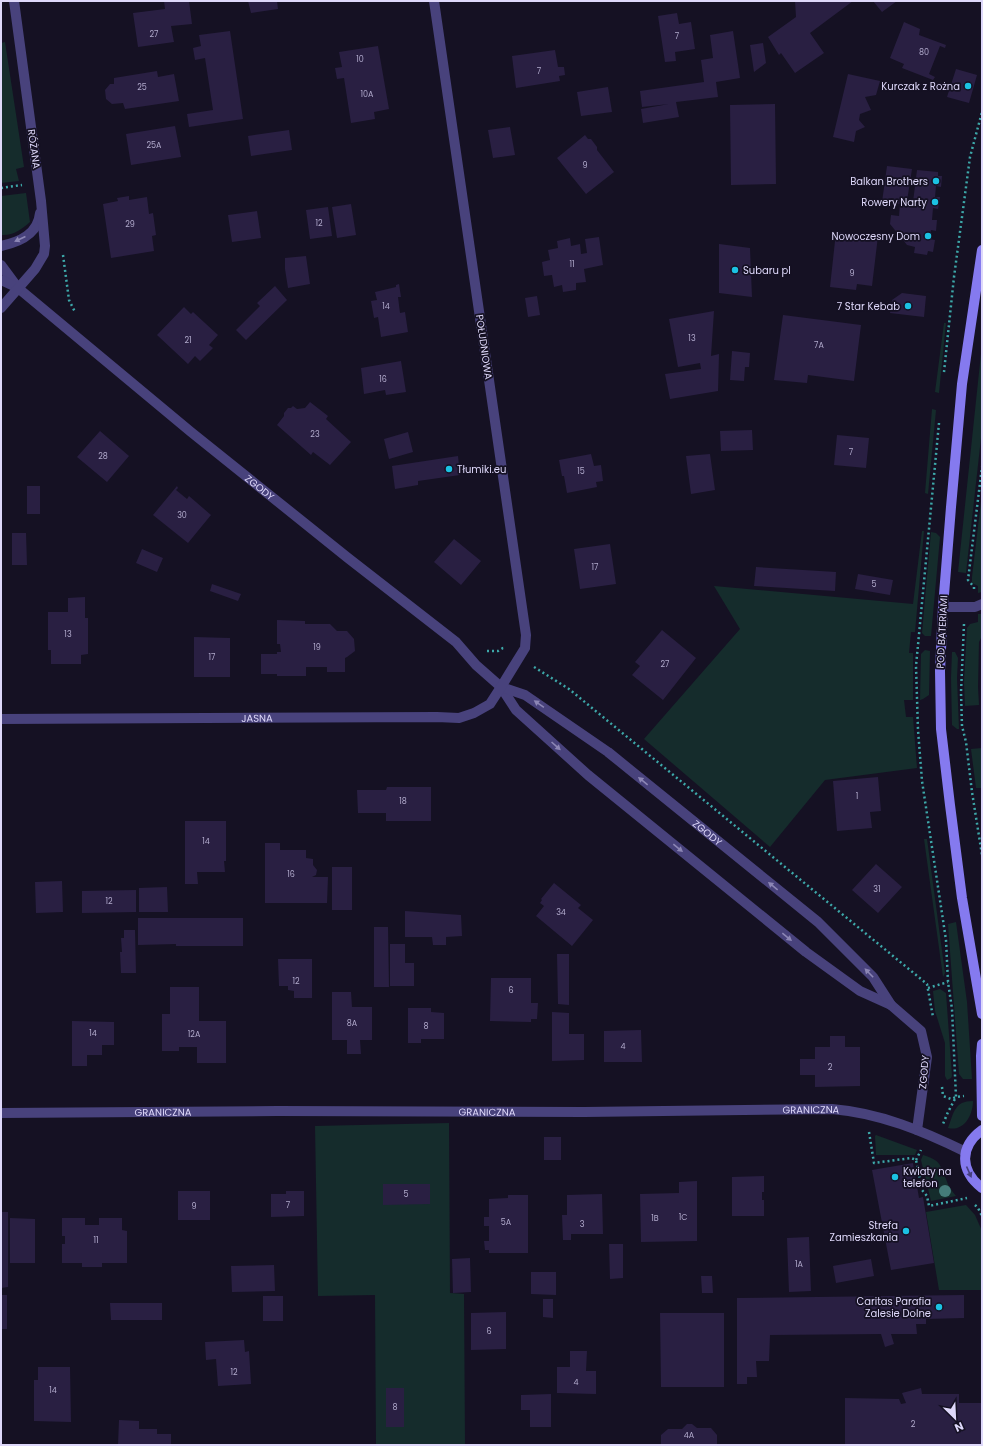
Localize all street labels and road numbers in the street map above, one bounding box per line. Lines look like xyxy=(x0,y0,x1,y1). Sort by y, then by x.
street label: RÓŻANA xyxy=(24,128,44,170)
street label: POŁUDNIOWA xyxy=(472,313,496,381)
street label: ZGODY xyxy=(242,471,278,504)
street label: POD BATERIAMI xyxy=(933,595,951,669)
street label: JASNA xyxy=(241,710,273,725)
street label: ZGODY xyxy=(690,816,726,849)
street label: ZGODY xyxy=(915,1054,933,1090)
street label: GRANICZNA xyxy=(782,1101,840,1117)
street label: GRANICZNA xyxy=(134,1104,192,1120)
street label: GRANICZNA xyxy=(458,1104,516,1119)

